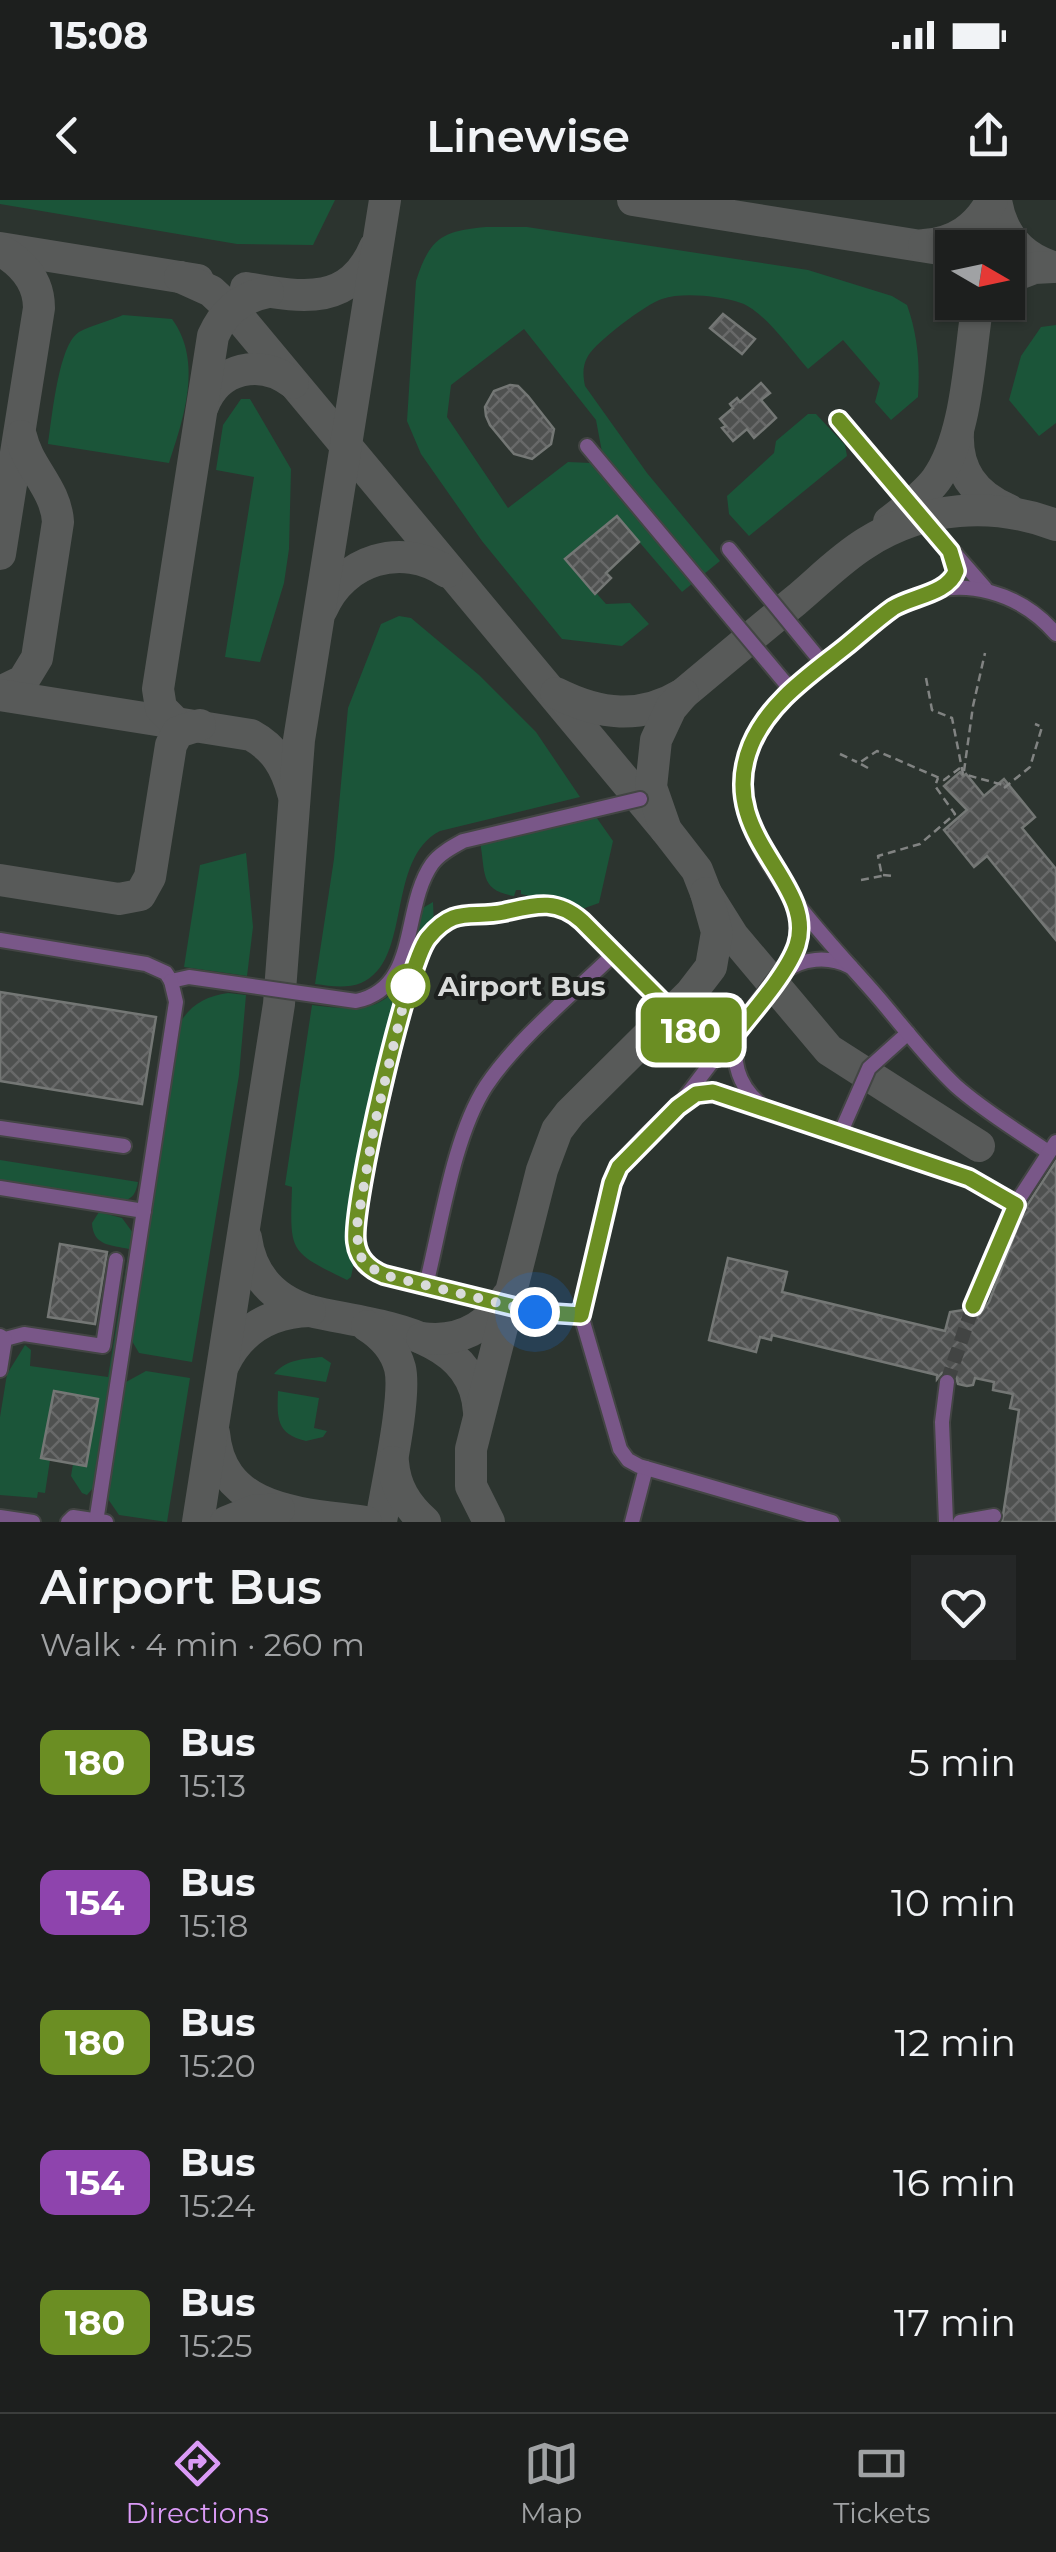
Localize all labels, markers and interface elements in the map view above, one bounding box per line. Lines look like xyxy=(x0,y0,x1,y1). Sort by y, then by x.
text: 15:08 xyxy=(50,12,148,59)
icon: back xyxy=(40,108,95,163)
text: Linewise xyxy=(426,108,630,163)
icon: share xyxy=(961,108,1016,163)
north arrow xyxy=(935,230,1025,320)
map controls xyxy=(935,230,1025,320)
marker: Airport Bus xyxy=(387,965,429,1007)
place label: Airport Bus xyxy=(437,969,606,1003)
line badge: 180 xyxy=(634,998,748,1062)
text: 180 xyxy=(661,1009,721,1052)
your location xyxy=(510,1287,560,1337)
button: heart xyxy=(911,1555,1016,1660)
text: Airport Bus xyxy=(40,1558,322,1616)
text: Walk · 4 min · 260 m xyxy=(40,1625,365,1664)
text: Bus xyxy=(180,1719,255,1766)
text: 5 min xyxy=(908,1739,1016,1786)
text: 180 xyxy=(65,1741,125,1784)
text: 15:13 xyxy=(180,1766,246,1805)
text: Bus xyxy=(180,1859,255,1906)
text: 10 min xyxy=(891,1879,1016,1926)
text: 154 xyxy=(66,1881,124,1924)
text: 15:18 xyxy=(180,1906,248,1945)
text: Bus xyxy=(180,1999,255,2046)
text: 12 min xyxy=(895,2019,1016,2066)
text: 180 xyxy=(65,2021,125,2064)
text: 15:20 xyxy=(180,2046,256,2085)
text: Bus xyxy=(180,2139,255,2186)
text: 16 min xyxy=(893,2159,1016,2206)
text: 154 xyxy=(66,2161,124,2204)
text: 15:24 xyxy=(180,2186,255,2225)
text: Bus xyxy=(180,2279,255,2326)
text: 17 min xyxy=(894,2299,1016,2346)
text: 180 xyxy=(65,2301,125,2344)
text: 15:25 xyxy=(180,2326,253,2365)
tab: Directions xyxy=(126,2436,269,2530)
tab: Map xyxy=(520,2436,582,2530)
tab: Tickets xyxy=(833,2436,930,2530)

